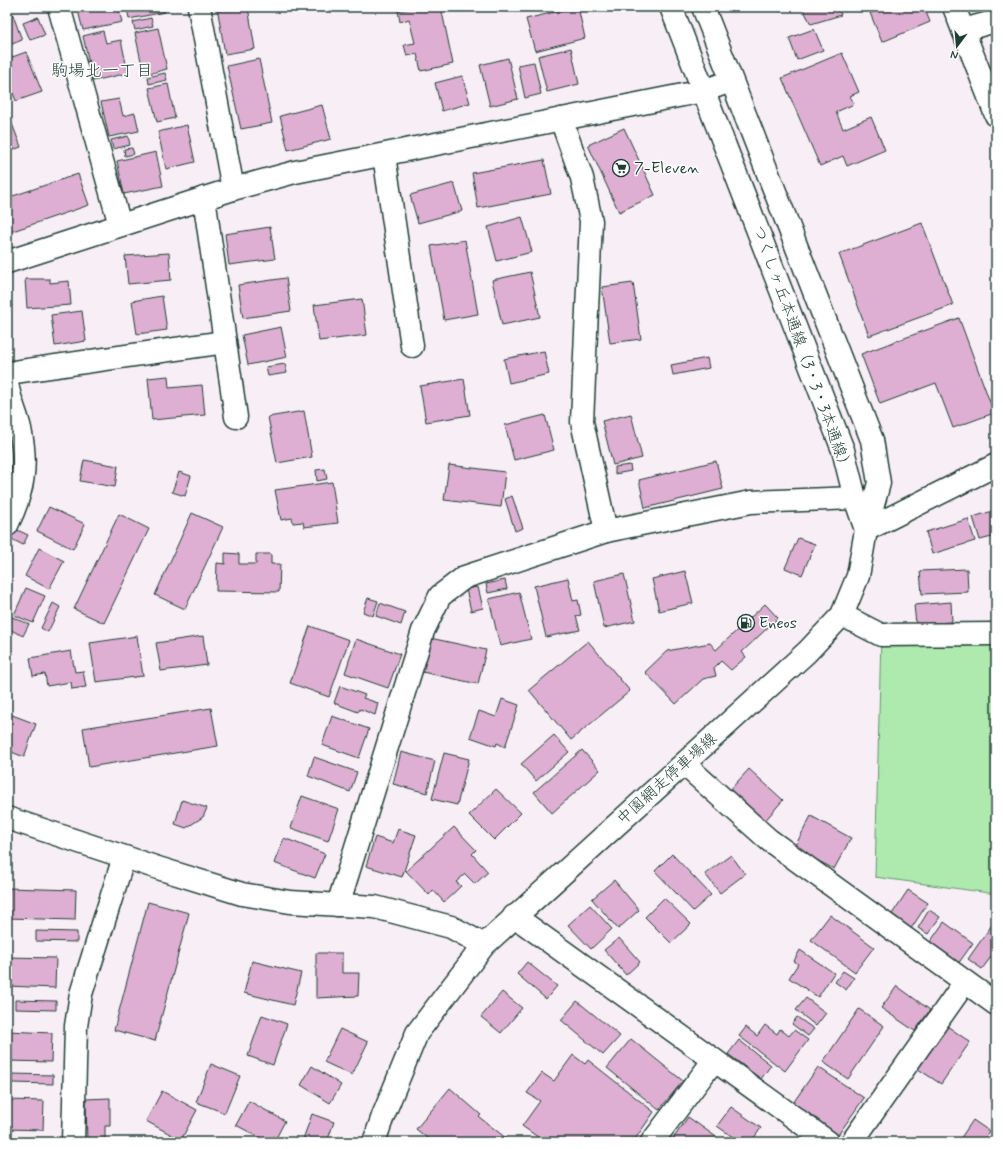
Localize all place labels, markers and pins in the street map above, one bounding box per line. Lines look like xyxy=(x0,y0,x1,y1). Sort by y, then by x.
supermarket icon: 7-Eleven xyxy=(611,158,631,178)
place label: 7-Eleven xyxy=(634,158,700,179)
fuel station icon: Eneos xyxy=(736,613,756,633)
place label: Eneos xyxy=(759,613,797,634)

